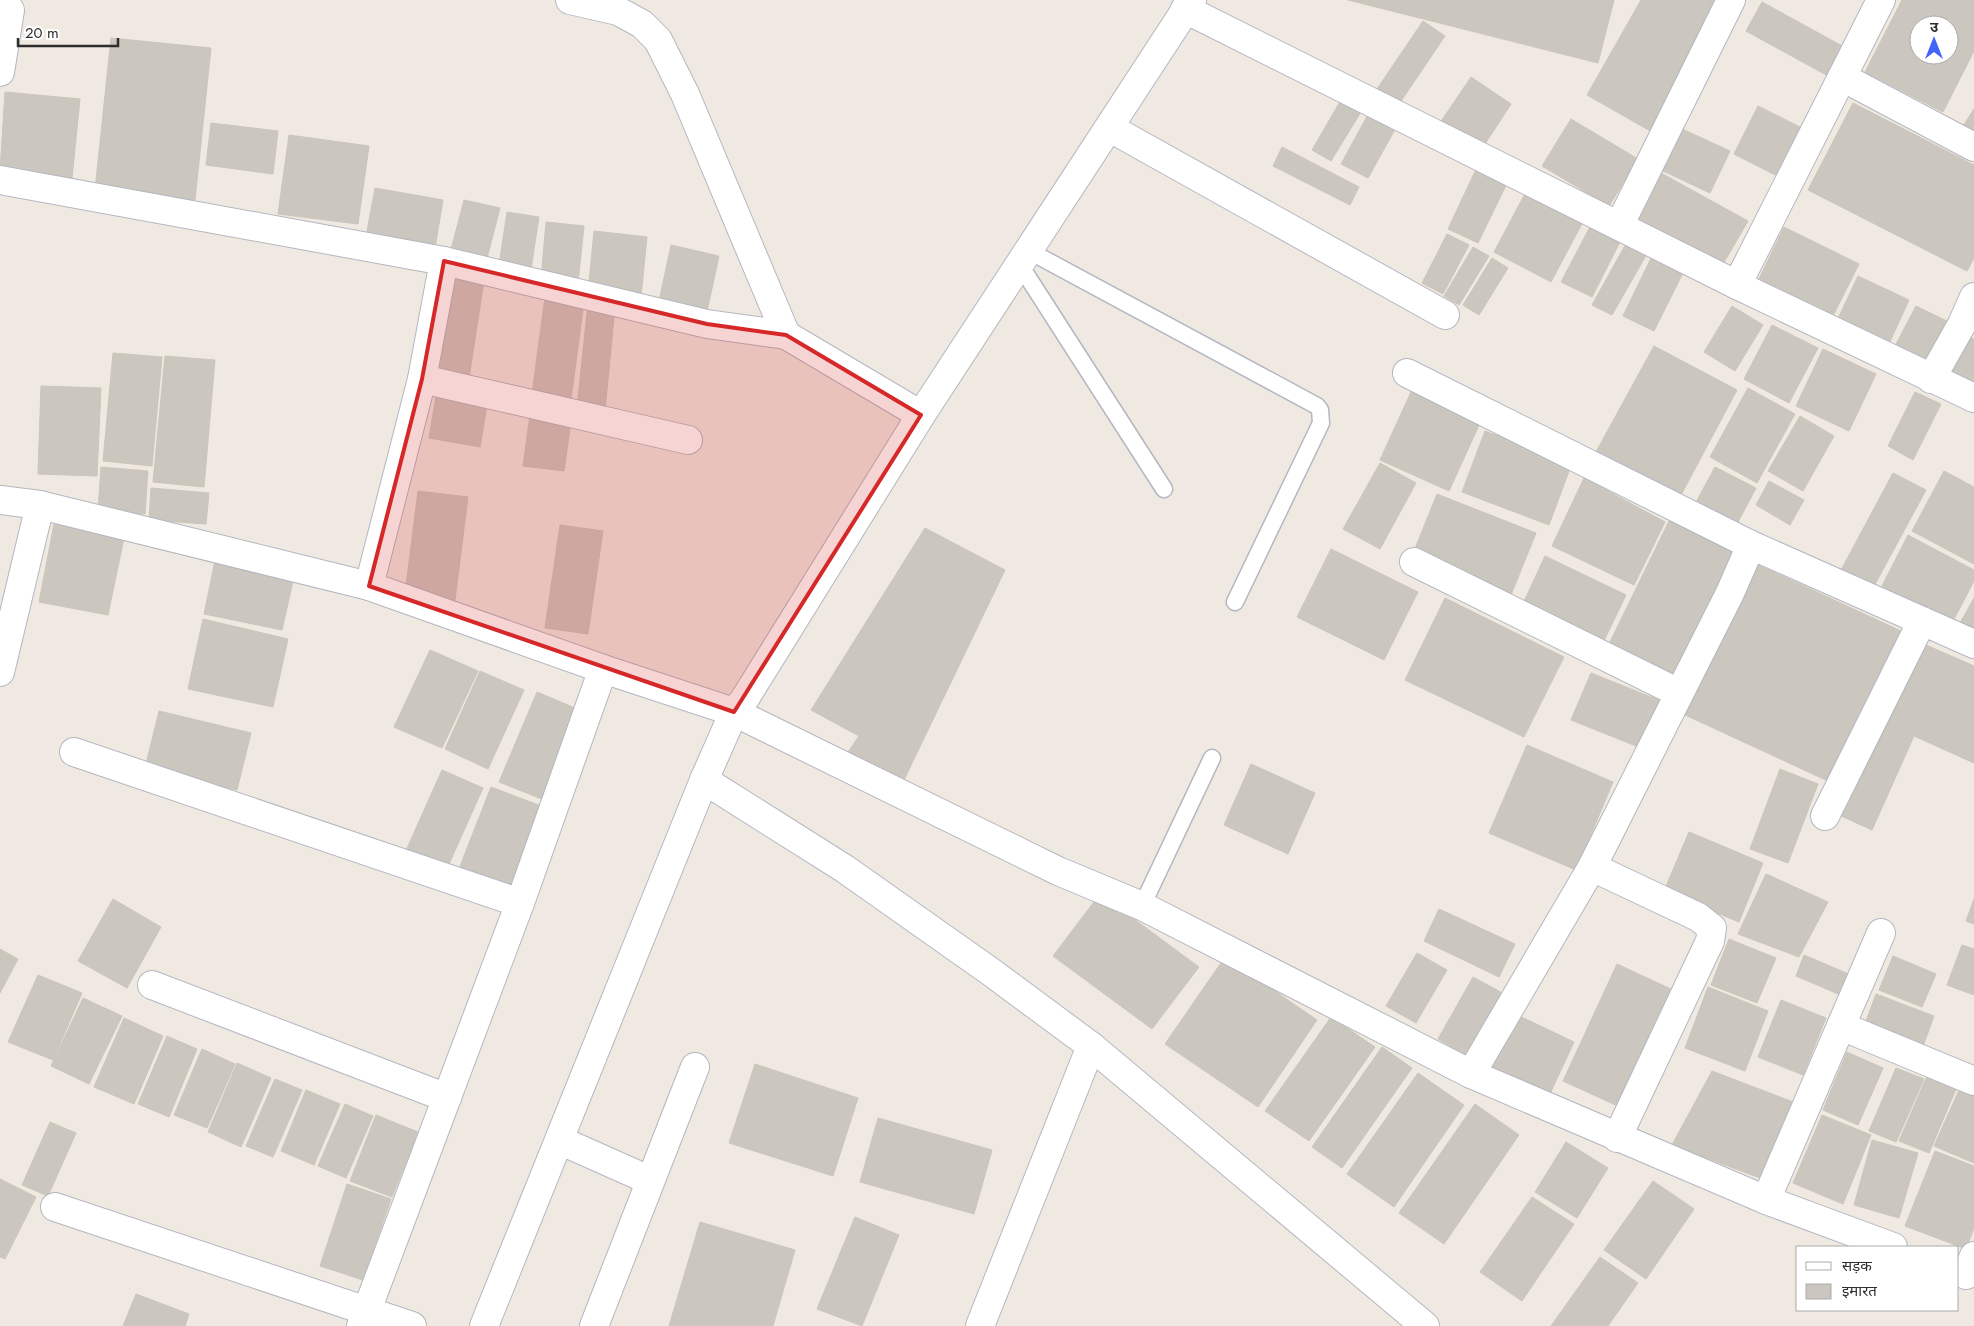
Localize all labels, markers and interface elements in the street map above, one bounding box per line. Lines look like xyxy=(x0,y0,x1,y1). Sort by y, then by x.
scale bar xyxy=(18,15,118,47)
north arrow xyxy=(1909,15,1959,65)
text: उ xyxy=(1930,17,1939,37)
text: 20 m xyxy=(25,22,59,44)
legend xyxy=(1796,1246,1959,1311)
text: सड़क xyxy=(1842,1255,1872,1277)
text: इमारत xyxy=(1842,1280,1877,1302)

